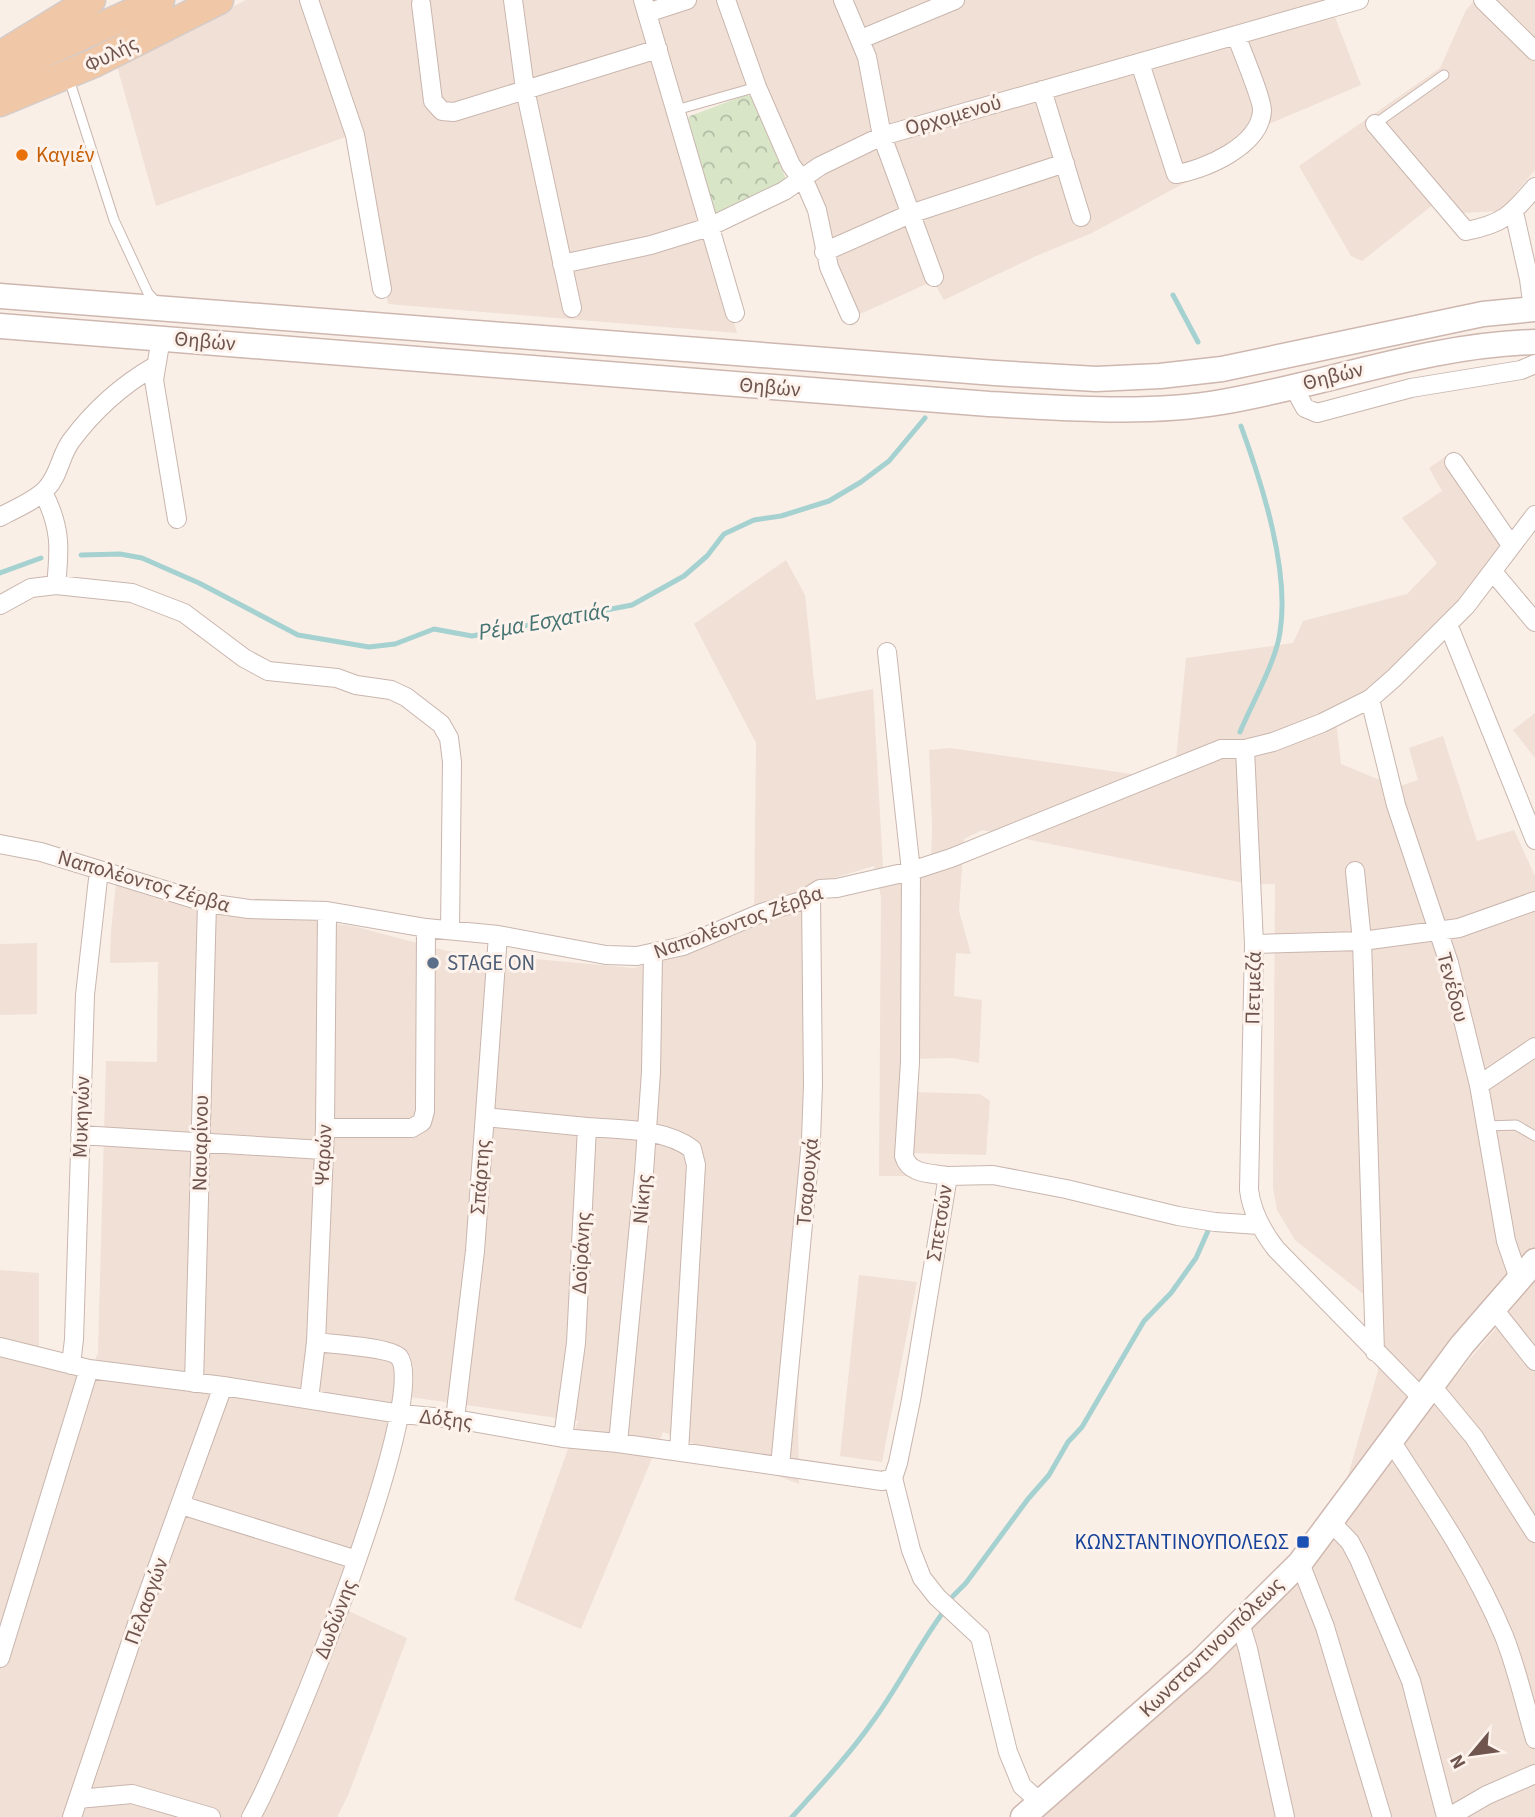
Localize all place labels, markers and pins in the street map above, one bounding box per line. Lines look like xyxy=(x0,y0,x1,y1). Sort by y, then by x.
place label: Καγιέν xyxy=(36,140,94,170)
marker: Καγιέν xyxy=(14,147,30,163)
place label: STAGE ON xyxy=(447,948,535,978)
marker: STAGE ON xyxy=(425,955,441,971)
place label: ΚΩΝΣΤΑΝΤΙΝΟΥΠΟΛΕΩΣ xyxy=(1074,1527,1289,1557)
marker: ΚΩΝΣΤΑΝΤΙΝΟΥΠΟΛΕΩΣ xyxy=(1295,1534,1311,1550)

